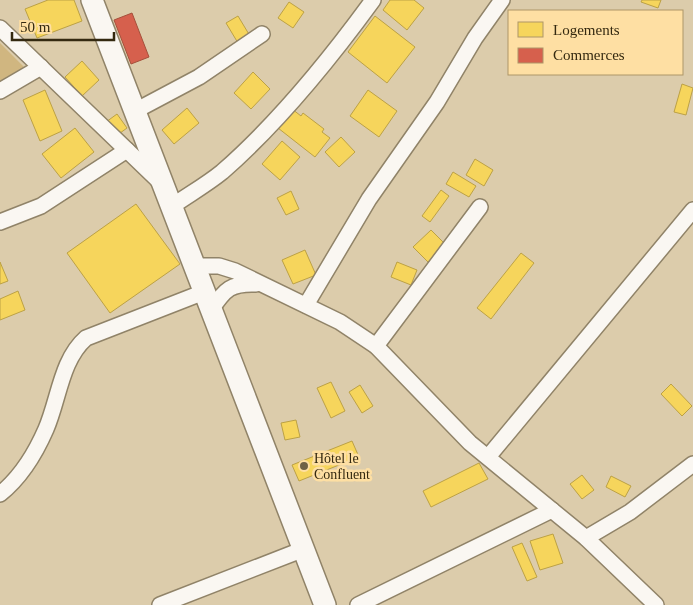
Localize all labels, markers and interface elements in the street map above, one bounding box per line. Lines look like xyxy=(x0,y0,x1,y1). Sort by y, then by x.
scale bar xyxy=(12,10,115,42)
legend xyxy=(508,10,683,75)
text: 50 m xyxy=(20,19,51,35)
text: Logements xyxy=(553,22,620,38)
text: Commerces xyxy=(553,47,625,63)
place label: Hôtel le Confluent xyxy=(314,451,370,482)
marker: Hôtel le Confluent xyxy=(298,460,310,472)

